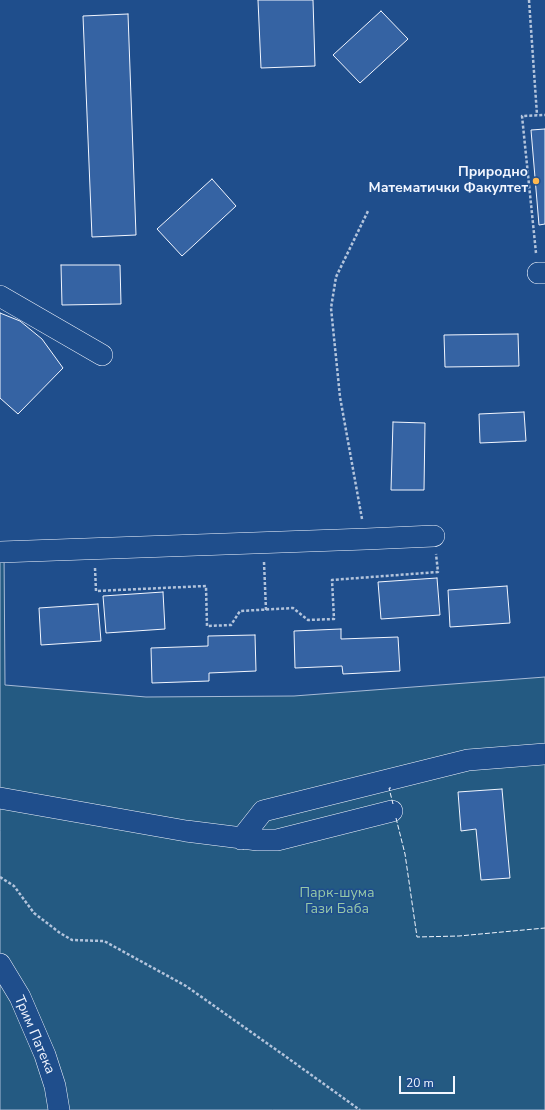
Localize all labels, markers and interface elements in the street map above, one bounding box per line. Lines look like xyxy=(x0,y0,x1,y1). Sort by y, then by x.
place label: Природно Математички Факултет xyxy=(369,165,528,198)
marker: Природно Математички Факултет xyxy=(531,176,541,186)
park label: Парк-шума Гази Баба xyxy=(299,886,375,918)
street label: Трим Патека xyxy=(10,993,58,1077)
scale bar xyxy=(401,1068,457,1094)
text: 20 m xyxy=(406,1075,434,1091)

